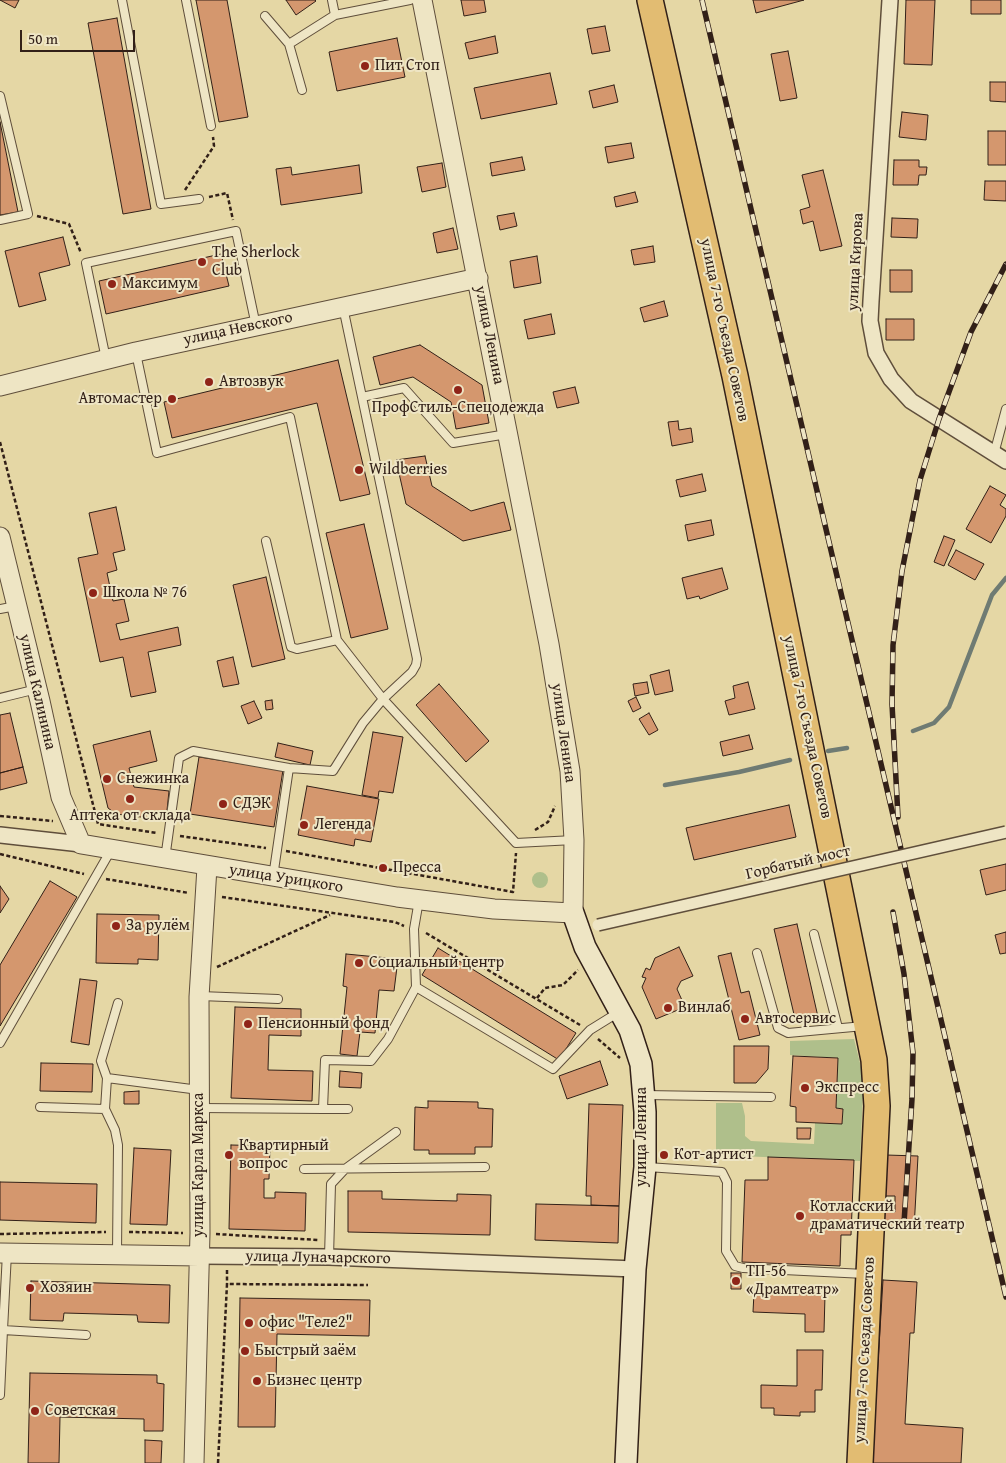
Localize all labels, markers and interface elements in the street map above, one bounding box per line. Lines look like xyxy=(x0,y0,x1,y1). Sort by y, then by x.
scale bar xyxy=(22,20,138,52)
text: 50 m xyxy=(28,28,58,49)
place label: Пит Стоп xyxy=(375,56,440,76)
marker: Пит Стоп xyxy=(359,60,371,72)
street label: улица Кирова xyxy=(844,212,868,312)
street label: улица 7-го Съезда Советов xyxy=(695,237,753,423)
place label: The Sherlock Club xyxy=(212,243,300,281)
marker: The Sherlock Club xyxy=(196,256,208,268)
place label: Максимум xyxy=(122,274,198,294)
marker: Максимум xyxy=(106,278,118,290)
street label: улица Ленина xyxy=(470,284,508,386)
street label: улица Невского xyxy=(182,308,294,350)
place label: Автозвук xyxy=(219,372,284,392)
marker: Автозвук xyxy=(203,376,215,388)
marker: ПрофСтиль-Спецодежда xyxy=(452,384,464,396)
place label: Автомастер xyxy=(79,389,162,409)
marker: Автомастер xyxy=(166,393,178,405)
place label: ПрофСтиль-Спецодежда xyxy=(372,398,544,418)
place label: Wildberries xyxy=(369,460,447,480)
marker: Wildberries xyxy=(353,464,365,476)
place label: Школа № 76 xyxy=(103,583,187,603)
marker: Школа № 76 xyxy=(87,587,99,599)
street label: улица Калинина xyxy=(14,632,60,752)
street label: улица 7-го Съезда Советов xyxy=(778,634,836,820)
street label: улица Ленина xyxy=(547,682,579,784)
place label: Снежинка xyxy=(117,769,189,789)
marker: Снежинка xyxy=(101,773,113,785)
marker: Аптека от склада xyxy=(124,793,136,805)
place label: СДЭК xyxy=(233,794,271,814)
marker: СДЭК xyxy=(217,798,229,810)
place label: Аптека от склада xyxy=(69,806,191,826)
place label: Легенда xyxy=(314,815,372,835)
marker: Легенда xyxy=(298,819,310,831)
street label: Горбатый мост xyxy=(744,842,852,884)
place label: Пресса xyxy=(393,858,441,878)
street label: улица Урицкого xyxy=(228,861,344,897)
marker: Пресса xyxy=(377,862,389,874)
place label: За рулём xyxy=(126,916,190,936)
marker: За рулём xyxy=(110,920,122,932)
place label: Социальный центр xyxy=(369,953,504,973)
marker: Социальный центр xyxy=(353,957,365,969)
place label: Винлаб xyxy=(678,998,730,1018)
marker: Винлаб xyxy=(662,1002,674,1014)
place label: Автоcервис xyxy=(755,1009,836,1029)
marker: Автоcервис xyxy=(739,1013,751,1025)
place label: Пенсионный фонд xyxy=(258,1014,390,1034)
marker: Пенсионный фонд xyxy=(242,1018,254,1030)
place label: Экспресс xyxy=(815,1078,879,1098)
marker: Экспресс xyxy=(799,1082,811,1094)
street label: улица Ленина xyxy=(632,1087,652,1187)
street label: улица Карла Маркса xyxy=(189,1093,209,1237)
place label: Квартирный вопрос xyxy=(239,1136,329,1174)
place label: Кот-артист xyxy=(674,1145,754,1165)
marker: Квартирный вопрос xyxy=(223,1149,235,1161)
marker: Кот-артист xyxy=(658,1149,670,1161)
place label: Котласский драматический театр xyxy=(810,1197,965,1235)
marker: Котласский драматический театр xyxy=(794,1210,806,1222)
street label: улица Луначарского xyxy=(245,1247,391,1269)
street label: улица 7-го Съезда Советов xyxy=(851,1256,879,1444)
place label: ТП-56 «Драмтеатр» xyxy=(746,1262,839,1300)
marker: ТП-56 «Драмтеатр» xyxy=(730,1275,742,1287)
place label: Хозяин xyxy=(40,1278,92,1298)
marker: Хозяин xyxy=(24,1282,36,1294)
place label: офис "Теле2" xyxy=(259,1313,353,1333)
marker: офис "Теле2" xyxy=(243,1317,255,1329)
place label: Быстрый заём xyxy=(255,1341,356,1361)
marker: Быстрый заём xyxy=(239,1345,251,1357)
place label: Бизнес центр xyxy=(267,1371,362,1391)
marker: Бизнес центр xyxy=(251,1375,263,1387)
place label: Советская xyxy=(45,1401,116,1421)
marker: Советская xyxy=(29,1405,41,1417)

